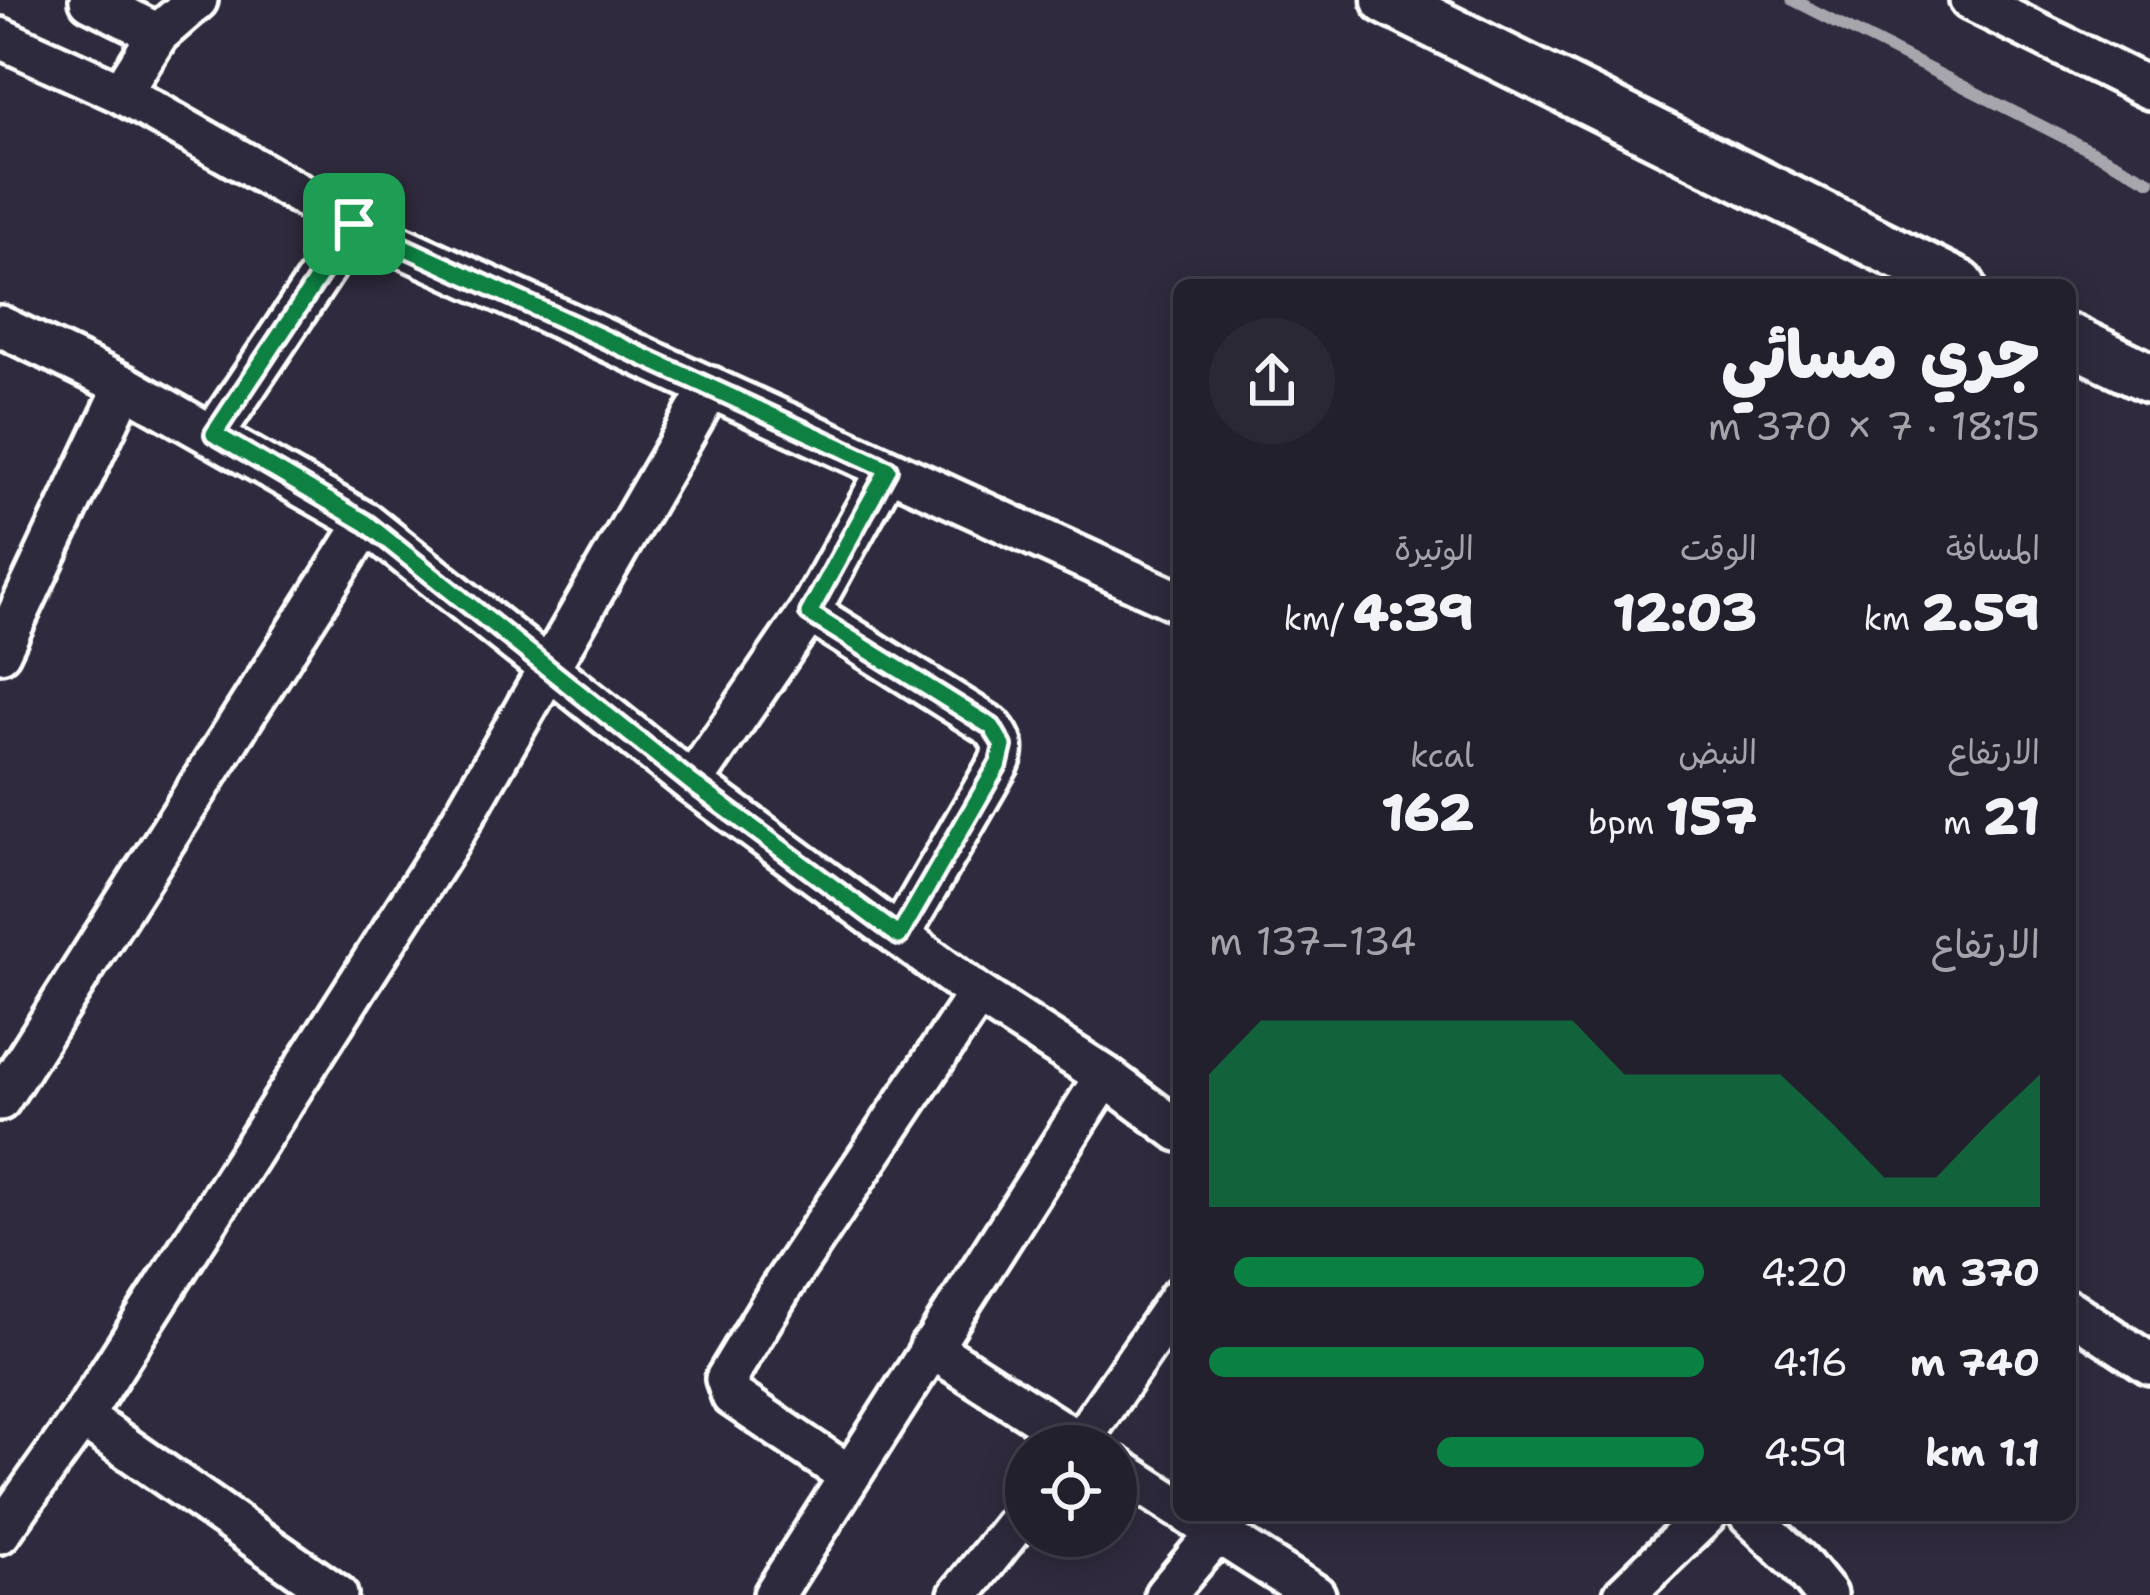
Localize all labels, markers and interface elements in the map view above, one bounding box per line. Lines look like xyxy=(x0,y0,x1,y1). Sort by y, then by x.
pin xyxy=(303,173,405,275)
icon: arrive xyxy=(321,191,387,257)
text: جري مسائي xyxy=(1721,311,2040,399)
button: share xyxy=(1209,318,1335,444)
text: 18:15 · 7 × 370 m xyxy=(1708,400,2040,452)
text: الوتيرة xyxy=(1394,526,1474,571)
text: الوقت xyxy=(1680,526,1757,571)
text: المسافة xyxy=(1946,526,2040,571)
text: 4:39 xyxy=(1353,578,1474,646)
text: 12:03 xyxy=(1612,578,1757,646)
text: 2.59 xyxy=(1921,578,2040,646)
text: /km xyxy=(1284,596,1353,641)
text: km xyxy=(1863,596,1921,641)
text: النبض xyxy=(1678,730,1757,775)
text: الارتفاع xyxy=(1947,730,2040,775)
text: kcal xyxy=(1410,733,1474,778)
text: 162 xyxy=(1381,778,1474,846)
text: 157 xyxy=(1666,782,1757,850)
text: 21 xyxy=(1983,782,2040,850)
text: bpm xyxy=(1588,800,1666,845)
text: m xyxy=(1943,800,1983,845)
text: 134–137 m xyxy=(1209,915,1416,967)
text: الارتفاع xyxy=(1931,918,2040,970)
text: 4:20 xyxy=(1760,1246,1848,1298)
text: 370 m xyxy=(1911,1246,2040,1298)
text: 4:16 xyxy=(1772,1336,1848,1388)
text: 740 m xyxy=(1910,1336,2040,1388)
map controls xyxy=(1005,1425,1137,1557)
button: locate xyxy=(1005,1425,1137,1557)
text: 4:59 xyxy=(1763,1426,1848,1478)
text: 1.1 km xyxy=(1925,1426,2040,1478)

